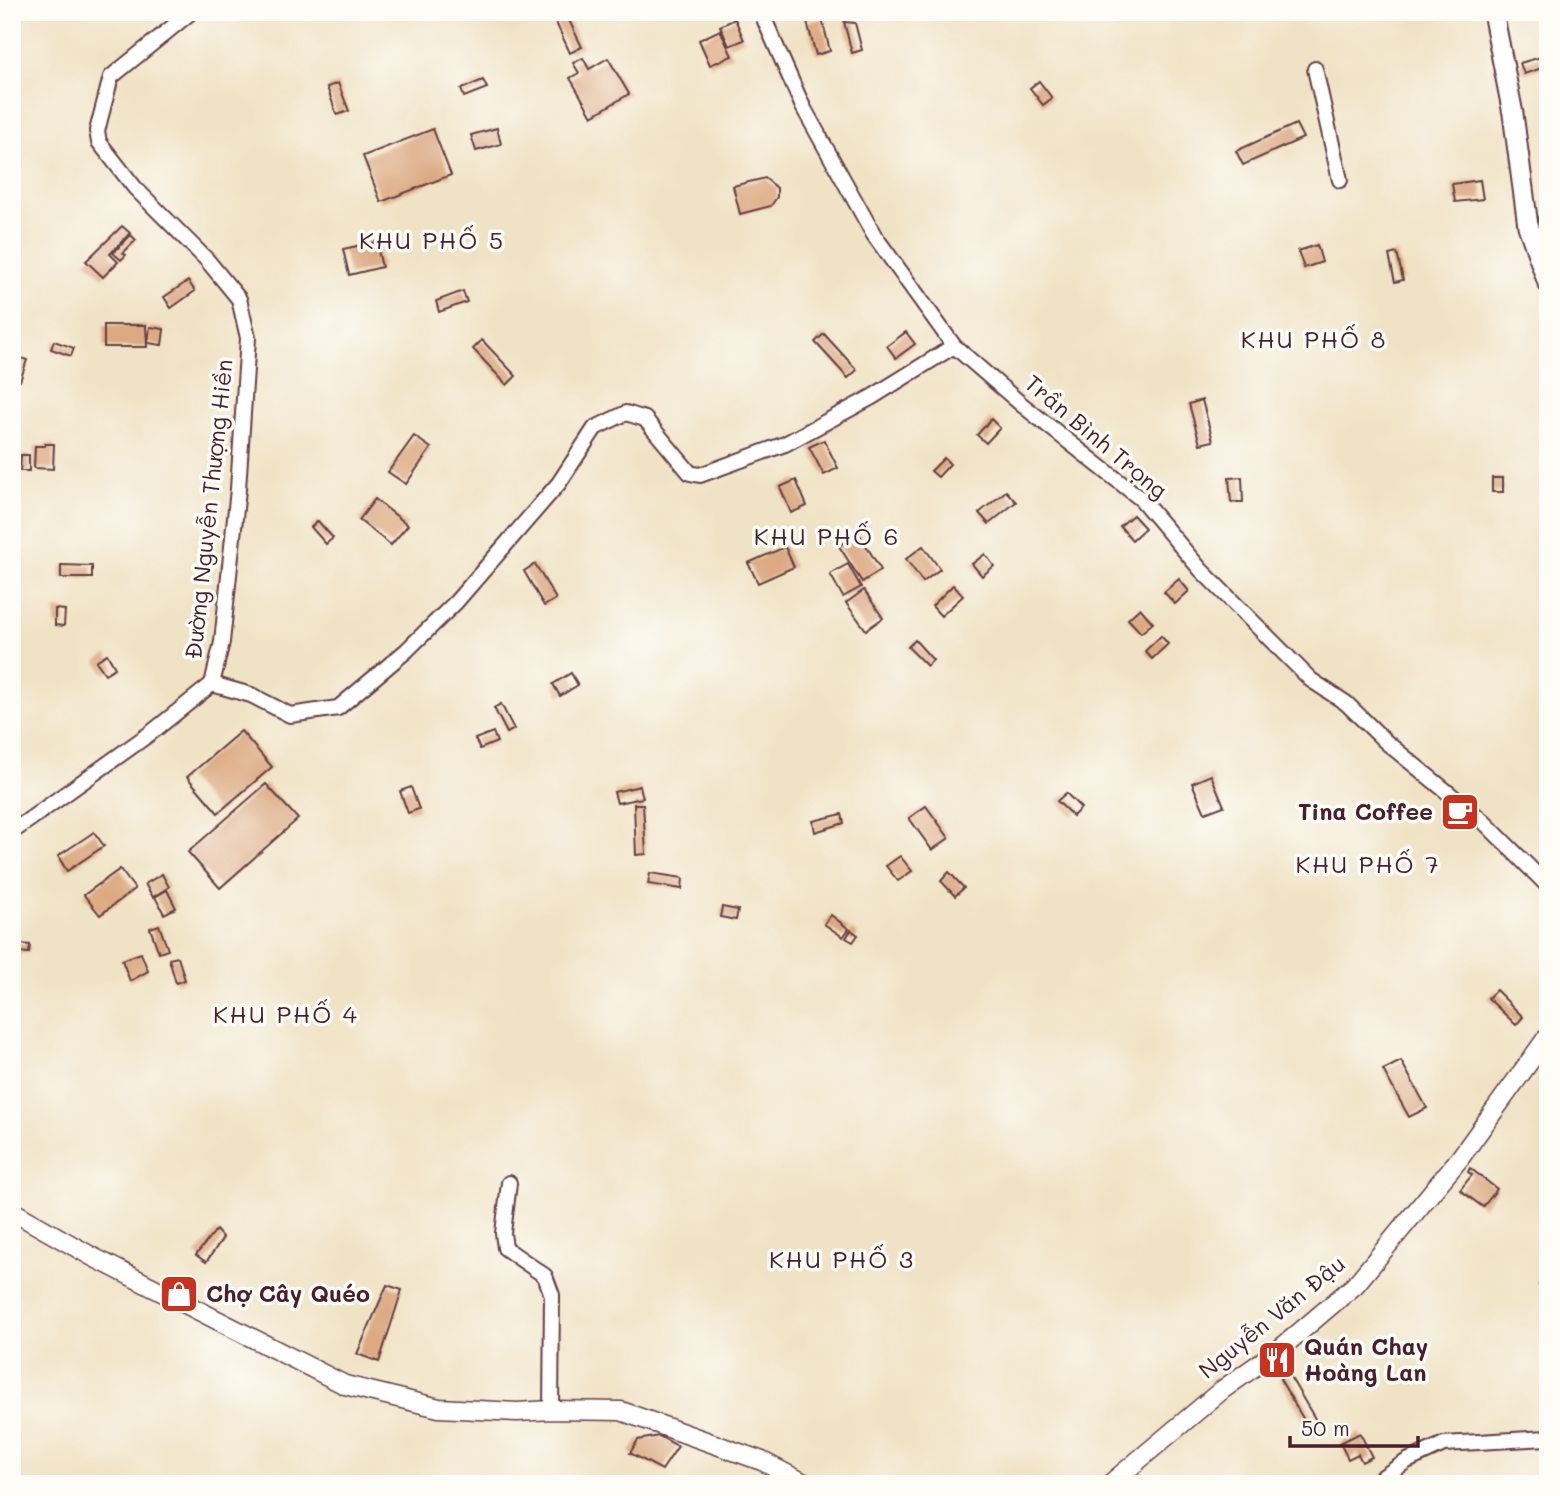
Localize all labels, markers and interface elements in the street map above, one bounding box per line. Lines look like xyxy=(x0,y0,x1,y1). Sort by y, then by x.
district label: KHU PHỐ 5 xyxy=(359,224,505,255)
district label: KHU PHỐ 8 xyxy=(1241,323,1387,354)
street label: Đường Nguyễn Thượng Hiền xyxy=(177,357,239,660)
street label: Trần Bình Trọng xyxy=(1019,368,1174,505)
district label: KHU PHỐ 6 xyxy=(754,520,900,551)
cafe icon: Tina Coffee xyxy=(1439,791,1481,833)
place label: Tina Coffee xyxy=(1298,796,1433,826)
district label: KHU PHỐ 7 xyxy=(1295,848,1441,879)
district label: KHU PHỐ 4 xyxy=(213,998,359,1029)
district label: KHU PHỐ 3 xyxy=(769,1243,915,1274)
street label: Nguyễn Văn Đậu xyxy=(1192,1248,1351,1385)
shop icon: Chợ Cây Quéo xyxy=(158,1273,200,1315)
place label: Chợ Cây Quéo xyxy=(206,1278,370,1308)
place label: Quán Chay Hoàng Lan xyxy=(1304,1331,1428,1387)
restaurant icon: Quán Chay Hoàng Lan xyxy=(1256,1339,1298,1381)
scale bar xyxy=(1290,1405,1418,1449)
text: 50 m xyxy=(1301,1414,1350,1441)

